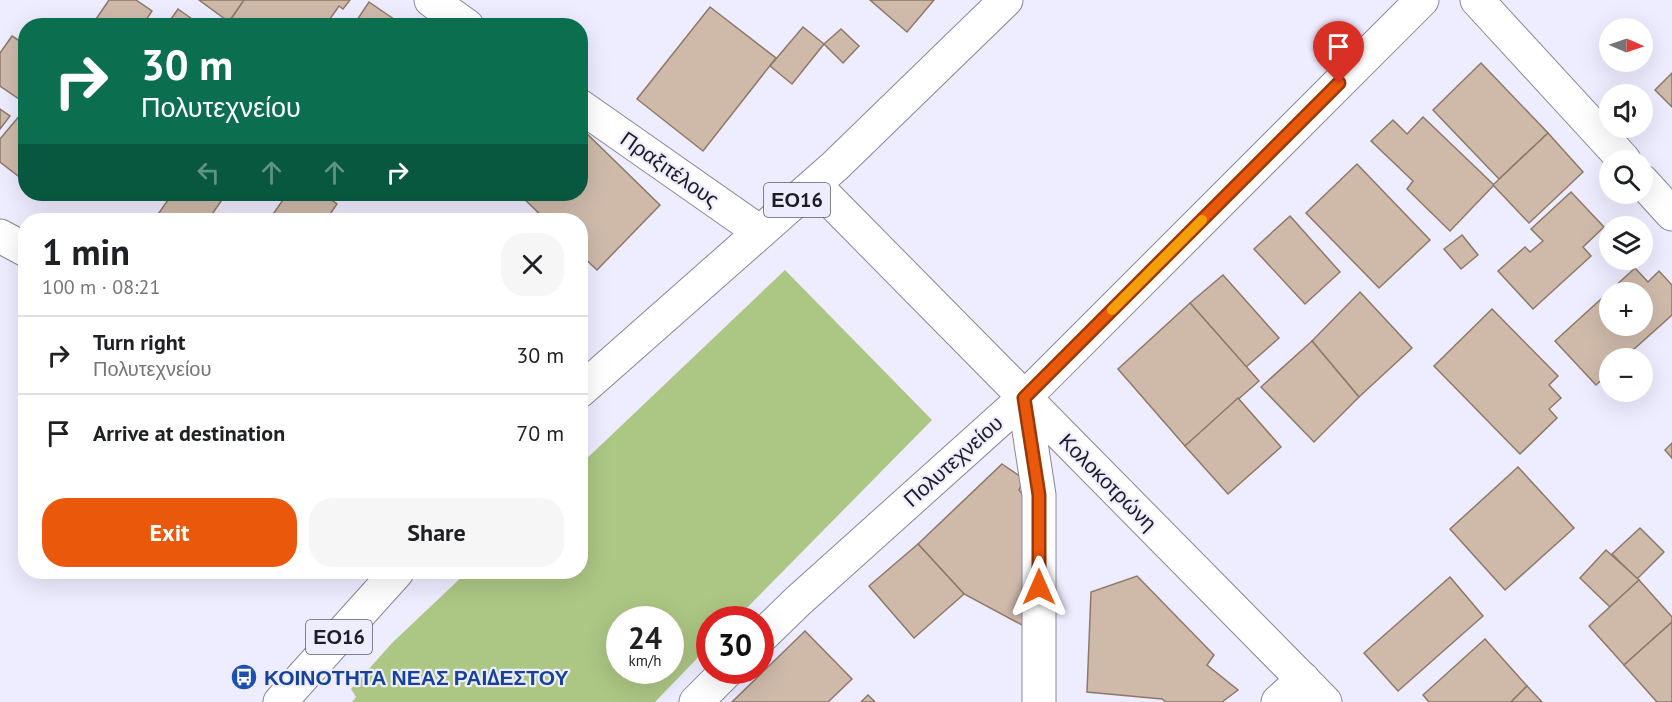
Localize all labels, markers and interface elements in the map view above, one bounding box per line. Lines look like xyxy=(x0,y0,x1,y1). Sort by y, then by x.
north arrow xyxy=(1599,18,1653,72)
map controls xyxy=(1599,18,1653,402)
pin xyxy=(1313,21,1364,83)
icon: arrive xyxy=(1322,30,1355,63)
text: 30 m xyxy=(141,37,233,92)
icon: right xyxy=(42,42,120,120)
button: sound xyxy=(1599,84,1653,138)
text: Πολυτεχνείου xyxy=(141,90,301,124)
street label: Πραξιτέλους xyxy=(615,125,725,213)
button: search xyxy=(1599,150,1653,204)
icon: left xyxy=(192,156,225,189)
icon: ahead xyxy=(255,156,288,189)
icon: ahead xyxy=(318,156,351,189)
icon: right xyxy=(381,156,414,189)
road number: ΕΟ16 xyxy=(764,183,830,217)
button: layers xyxy=(1599,216,1653,270)
text: 1 min xyxy=(42,228,130,275)
button: close xyxy=(501,233,564,296)
text: 100 m · 08:21 xyxy=(42,274,160,300)
button: + xyxy=(1599,282,1653,336)
text: Turn right xyxy=(93,328,185,356)
icon: right xyxy=(42,339,75,372)
text: 30 m xyxy=(516,341,564,369)
button: − xyxy=(1599,348,1653,402)
text: Πολυτεχνείου xyxy=(93,356,211,382)
street label: Πολυτεχνείου xyxy=(898,409,1008,513)
icon: arrive xyxy=(42,417,75,450)
text: Arrive at destination xyxy=(93,419,285,447)
text: 70 m xyxy=(516,419,564,447)
street label: Κολοκοτρώνη xyxy=(1053,427,1163,537)
button: Exit xyxy=(42,498,297,567)
button: Share xyxy=(309,498,564,567)
position arrow xyxy=(1007,555,1071,619)
speed limit sign: 30 xyxy=(696,606,774,684)
text: 24 xyxy=(628,618,662,657)
road number: ΕΟ16 xyxy=(306,620,372,654)
text: km/h xyxy=(629,651,661,670)
bus stop icon: ΚΟΙΝΟΤΗΤΑ ΝΕΑΣ ΡΑΙΔΕΣΤΟΥ xyxy=(229,662,259,692)
place label: ΚΟΙΝΟΤΗΤΑ ΝΕΑΣ ΡΑΙΔΕΣΤΟΥ xyxy=(264,664,568,691)

